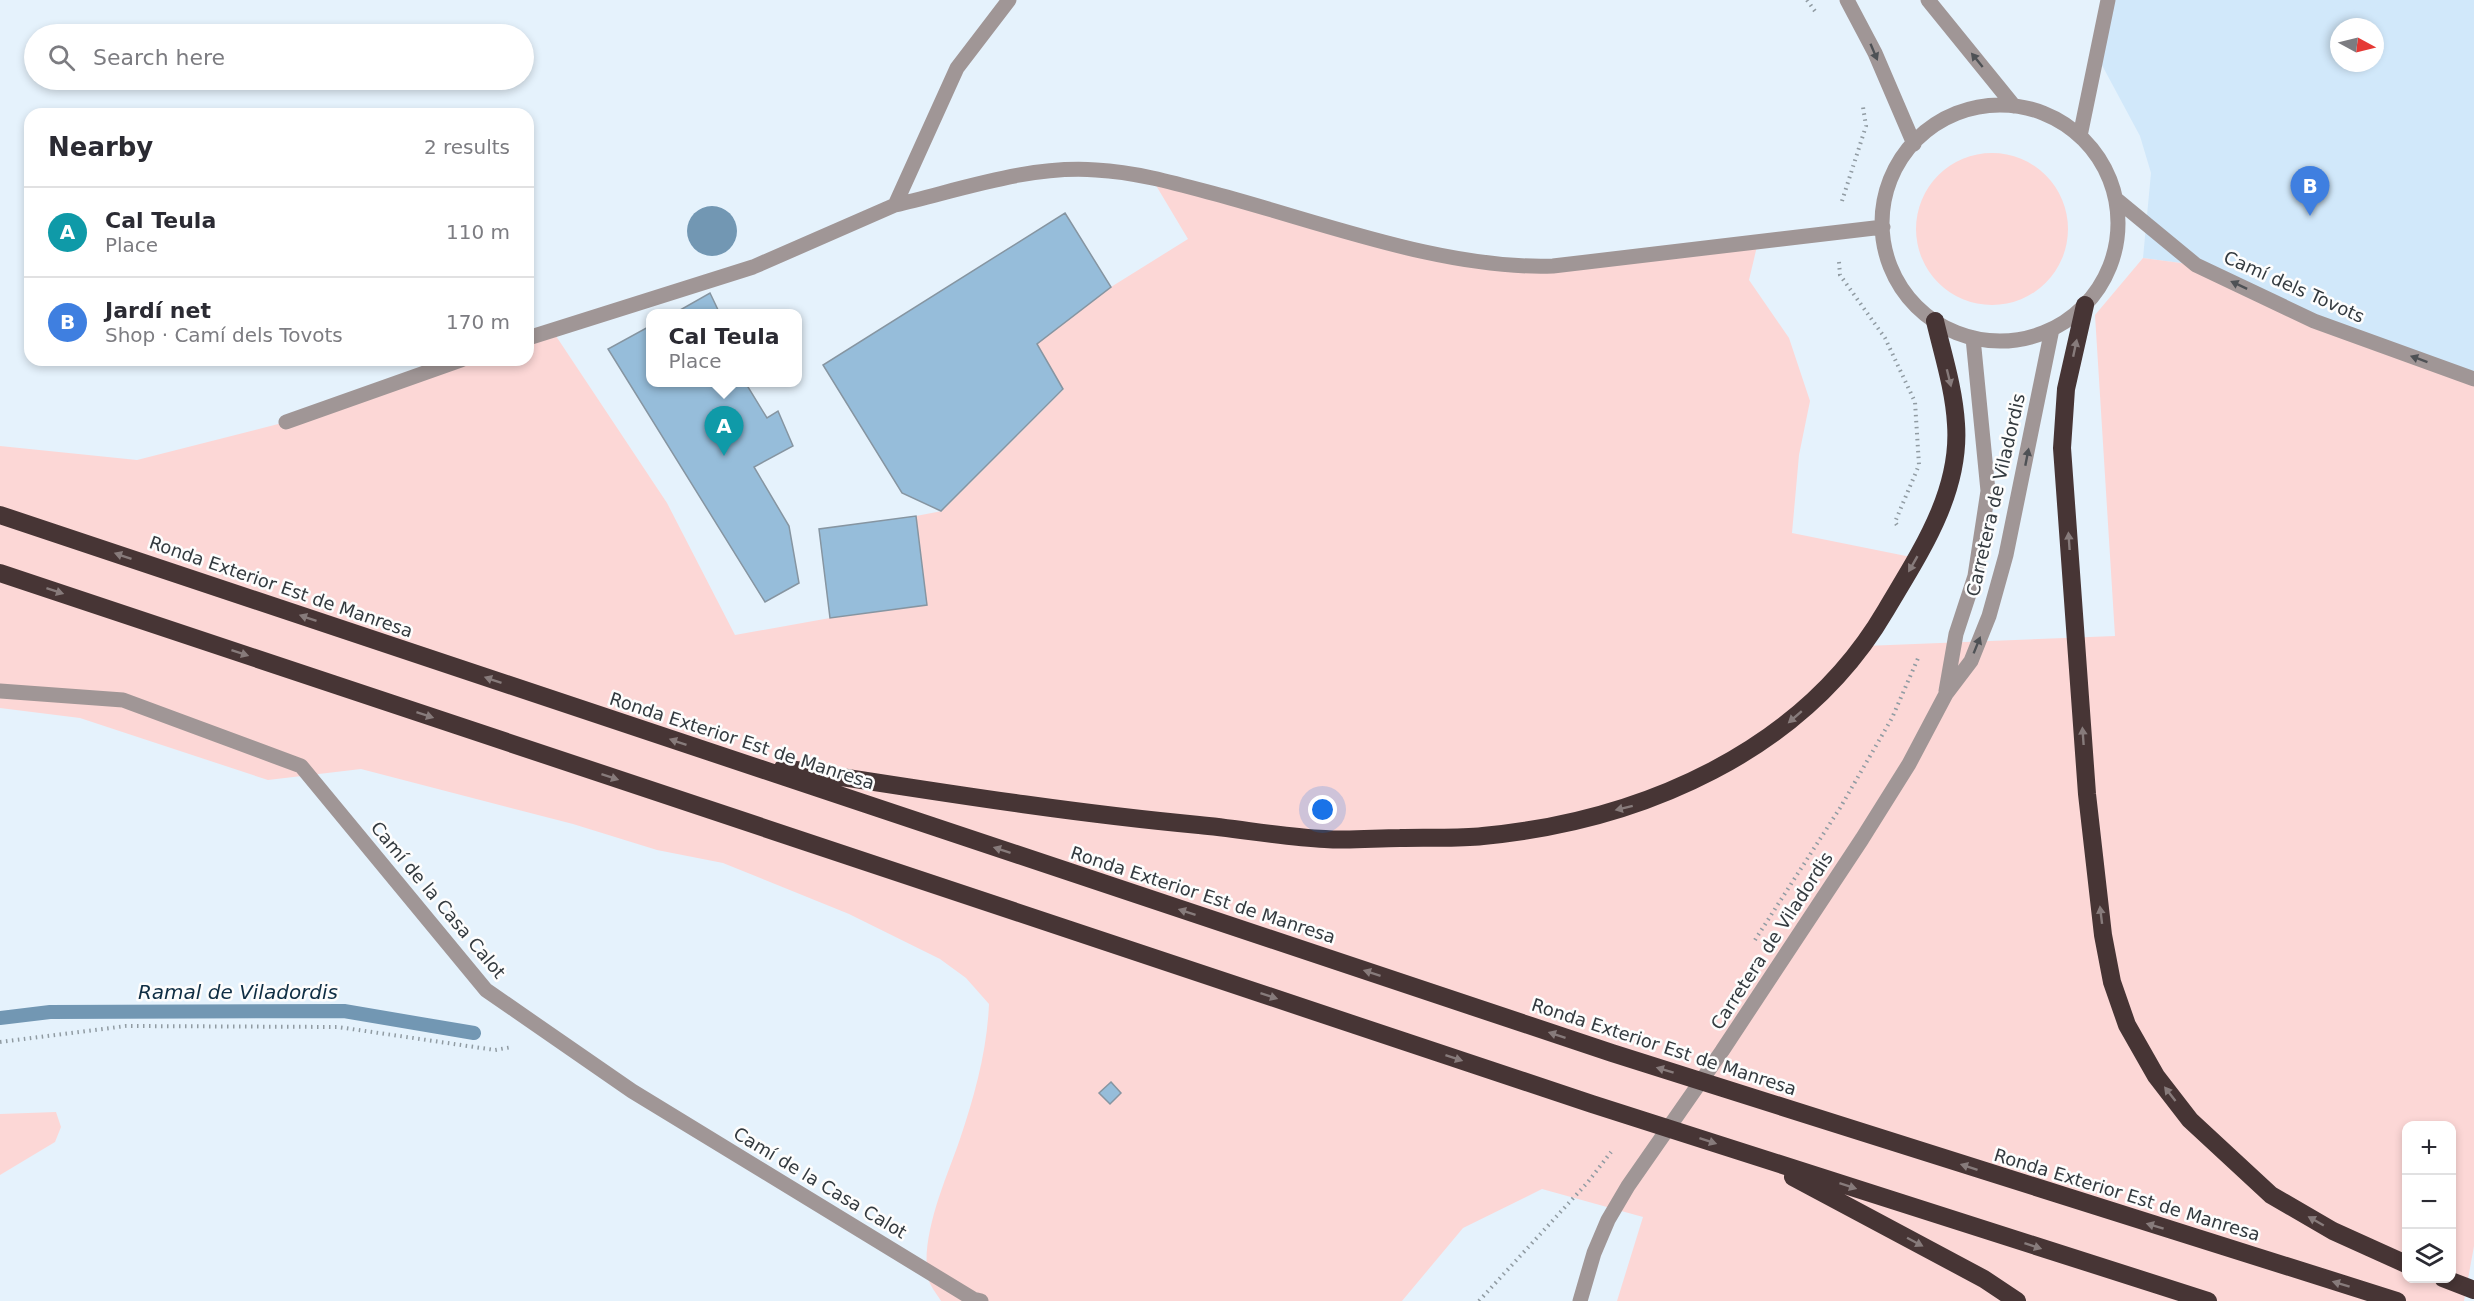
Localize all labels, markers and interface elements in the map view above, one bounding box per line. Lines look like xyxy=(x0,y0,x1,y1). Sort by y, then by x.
north arrow xyxy=(2330,18,2384,72)
search box xyxy=(24,24,534,90)
icon: search xyxy=(45,41,78,74)
one-way arrow xyxy=(1869,43,1879,61)
text: Search here xyxy=(93,45,225,70)
one-way arrow xyxy=(1971,53,1984,68)
text: Nearby xyxy=(48,132,153,162)
text: 2 results xyxy=(424,135,510,159)
pin: B xyxy=(2290,166,2330,216)
text: Cal Teula xyxy=(105,208,216,233)
text: A xyxy=(60,220,75,244)
text: 110 m xyxy=(446,220,510,244)
text: Place xyxy=(105,233,158,257)
street label: Camí dels Tovots xyxy=(2221,246,2368,327)
one-way arrow xyxy=(2230,281,2247,290)
text: Jardí net xyxy=(105,298,211,323)
popup xyxy=(646,309,802,387)
text: B xyxy=(60,310,75,334)
text: 170 m xyxy=(446,310,510,334)
text: Shop · Camí dels Tovots xyxy=(105,323,343,347)
text: Cal Teula xyxy=(668,324,780,349)
one-way arrow xyxy=(2071,339,2081,357)
text: Place xyxy=(668,349,722,373)
one-way arrow xyxy=(2410,354,2428,364)
one-way arrow xyxy=(1945,369,1955,387)
street label: Carretera de Viladordis xyxy=(1962,391,2029,598)
pin: A xyxy=(704,406,744,456)
one-way arrow xyxy=(2023,448,2032,467)
street label: Ronda Exterior Est de Manresa xyxy=(147,531,416,642)
one-way arrow xyxy=(2064,532,2073,551)
one-way arrow xyxy=(114,551,132,560)
one-way arrow xyxy=(1908,556,1918,573)
one-way arrow xyxy=(47,587,65,597)
one-way arrow xyxy=(299,613,317,622)
one-way arrow xyxy=(1972,636,1982,654)
one-way arrow xyxy=(232,649,250,659)
one-way arrow xyxy=(484,675,502,684)
street label: Ronda Exterior Est de Manresa xyxy=(607,688,877,793)
one-way arrow xyxy=(1787,710,1803,723)
one-way arrow xyxy=(416,711,434,720)
one-way arrow xyxy=(2078,726,2087,745)
one-way arrow xyxy=(669,737,687,746)
one-way arrow xyxy=(601,772,619,782)
your location xyxy=(1308,795,1337,824)
one-way arrow xyxy=(1615,803,1633,813)
street label: Camí de la Casa Calot xyxy=(367,817,510,982)
street label: Ronda Exterior Est de Manresa xyxy=(1068,842,1338,947)
one-way arrow xyxy=(993,845,1011,854)
street label: Carretera de Viladordis xyxy=(1706,848,1837,1033)
one-way arrow xyxy=(2096,905,2105,924)
one-way arrow xyxy=(1178,906,1196,916)
one-way arrow xyxy=(1363,968,1381,978)
water label: Ramal de Viladordis xyxy=(138,980,338,1004)
one-way arrow xyxy=(1260,992,1278,1002)
street label: Ronda Exterior Est de Manresa xyxy=(1529,994,1799,1099)
one-way arrow xyxy=(1548,1030,1566,1039)
one-way arrow xyxy=(1445,1054,1463,1063)
one-way arrow xyxy=(1656,1065,1674,1074)
one-way arrow xyxy=(2163,1086,2176,1102)
map controls xyxy=(2402,1121,2456,1283)
button: + xyxy=(2402,1121,2456,1175)
street label: Camí de la Casa Calot xyxy=(730,1123,911,1243)
one-way arrow xyxy=(1699,1137,1717,1146)
street label: Ronda Exterior Est de Manresa xyxy=(1992,1144,2263,1245)
one-way arrow xyxy=(1960,1162,1978,1171)
button: − xyxy=(2402,1175,2456,1229)
one-way arrow xyxy=(1839,1182,1857,1191)
one-way arrow xyxy=(2308,1215,2324,1226)
one-way arrow xyxy=(2146,1221,2164,1230)
button: layers xyxy=(2402,1229,2456,1283)
one-way arrow xyxy=(1906,1237,1923,1247)
one-way arrow xyxy=(2024,1242,2042,1251)
one-way arrow xyxy=(2332,1279,2350,1288)

